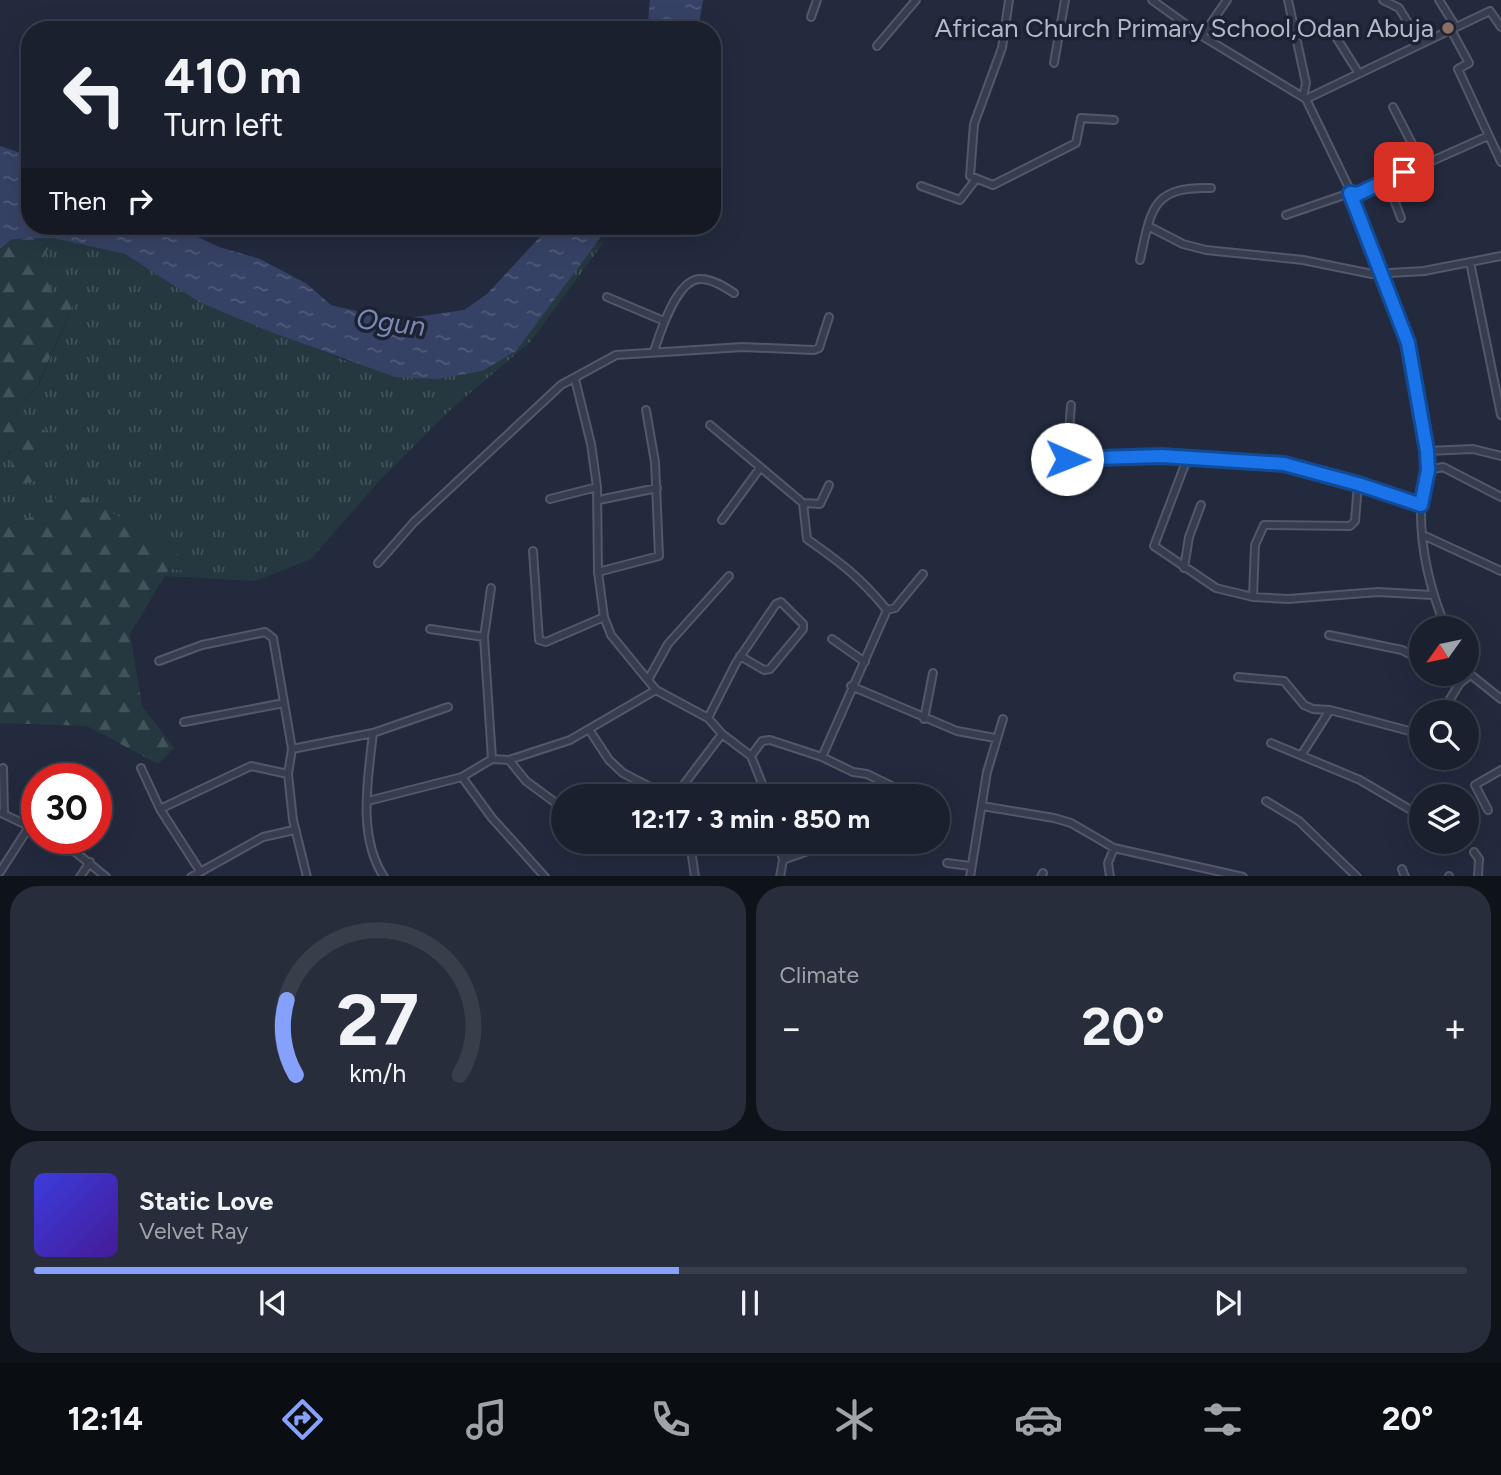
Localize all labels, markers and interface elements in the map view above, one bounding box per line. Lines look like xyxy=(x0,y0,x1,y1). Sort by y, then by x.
place label: African Church Primary School,Odan Abuja xyxy=(935,12,1434,44)
marker: African Church Primary School,Odan Abuja xyxy=(1440,20,1456,36)
text: 410 m xyxy=(164,46,302,105)
icon: left xyxy=(49,49,140,140)
text: Turn left xyxy=(164,106,283,144)
pin xyxy=(1374,142,1434,202)
icon: arrive xyxy=(1385,153,1423,191)
icon: right xyxy=(121,182,159,220)
text: Then xyxy=(49,185,107,217)
water label: Ogun xyxy=(354,301,428,343)
position arrow xyxy=(1030,422,1104,496)
north arrow xyxy=(1409,616,1479,686)
map controls xyxy=(1409,616,1479,854)
button: search xyxy=(1409,700,1479,770)
speed limit sign: 30 xyxy=(21,763,112,854)
button: layers xyxy=(1409,784,1479,854)
text: 12:17 · 3 min · 850 m xyxy=(631,803,870,835)
text: Climate xyxy=(780,961,859,989)
text: 27 xyxy=(336,976,419,1063)
text: 20° xyxy=(1082,996,1165,1058)
text: − xyxy=(780,1005,803,1051)
text: + xyxy=(1443,1005,1467,1051)
text: km/h xyxy=(349,1057,406,1087)
text: Static Love xyxy=(139,1185,273,1217)
text: Velvet Ray xyxy=(139,1217,248,1245)
icon: previous xyxy=(254,1284,292,1322)
icon: pause xyxy=(731,1284,769,1322)
icon: next xyxy=(1209,1284,1247,1322)
icon: directions xyxy=(278,1395,327,1444)
icon: music xyxy=(462,1395,511,1444)
icon: phone xyxy=(646,1395,695,1444)
icon: climate xyxy=(830,1395,879,1444)
icon: car xyxy=(1014,1395,1063,1444)
icon: filters xyxy=(1198,1395,1247,1444)
text: 12:14 xyxy=(68,1400,143,1438)
text: 20° xyxy=(1382,1400,1433,1438)

